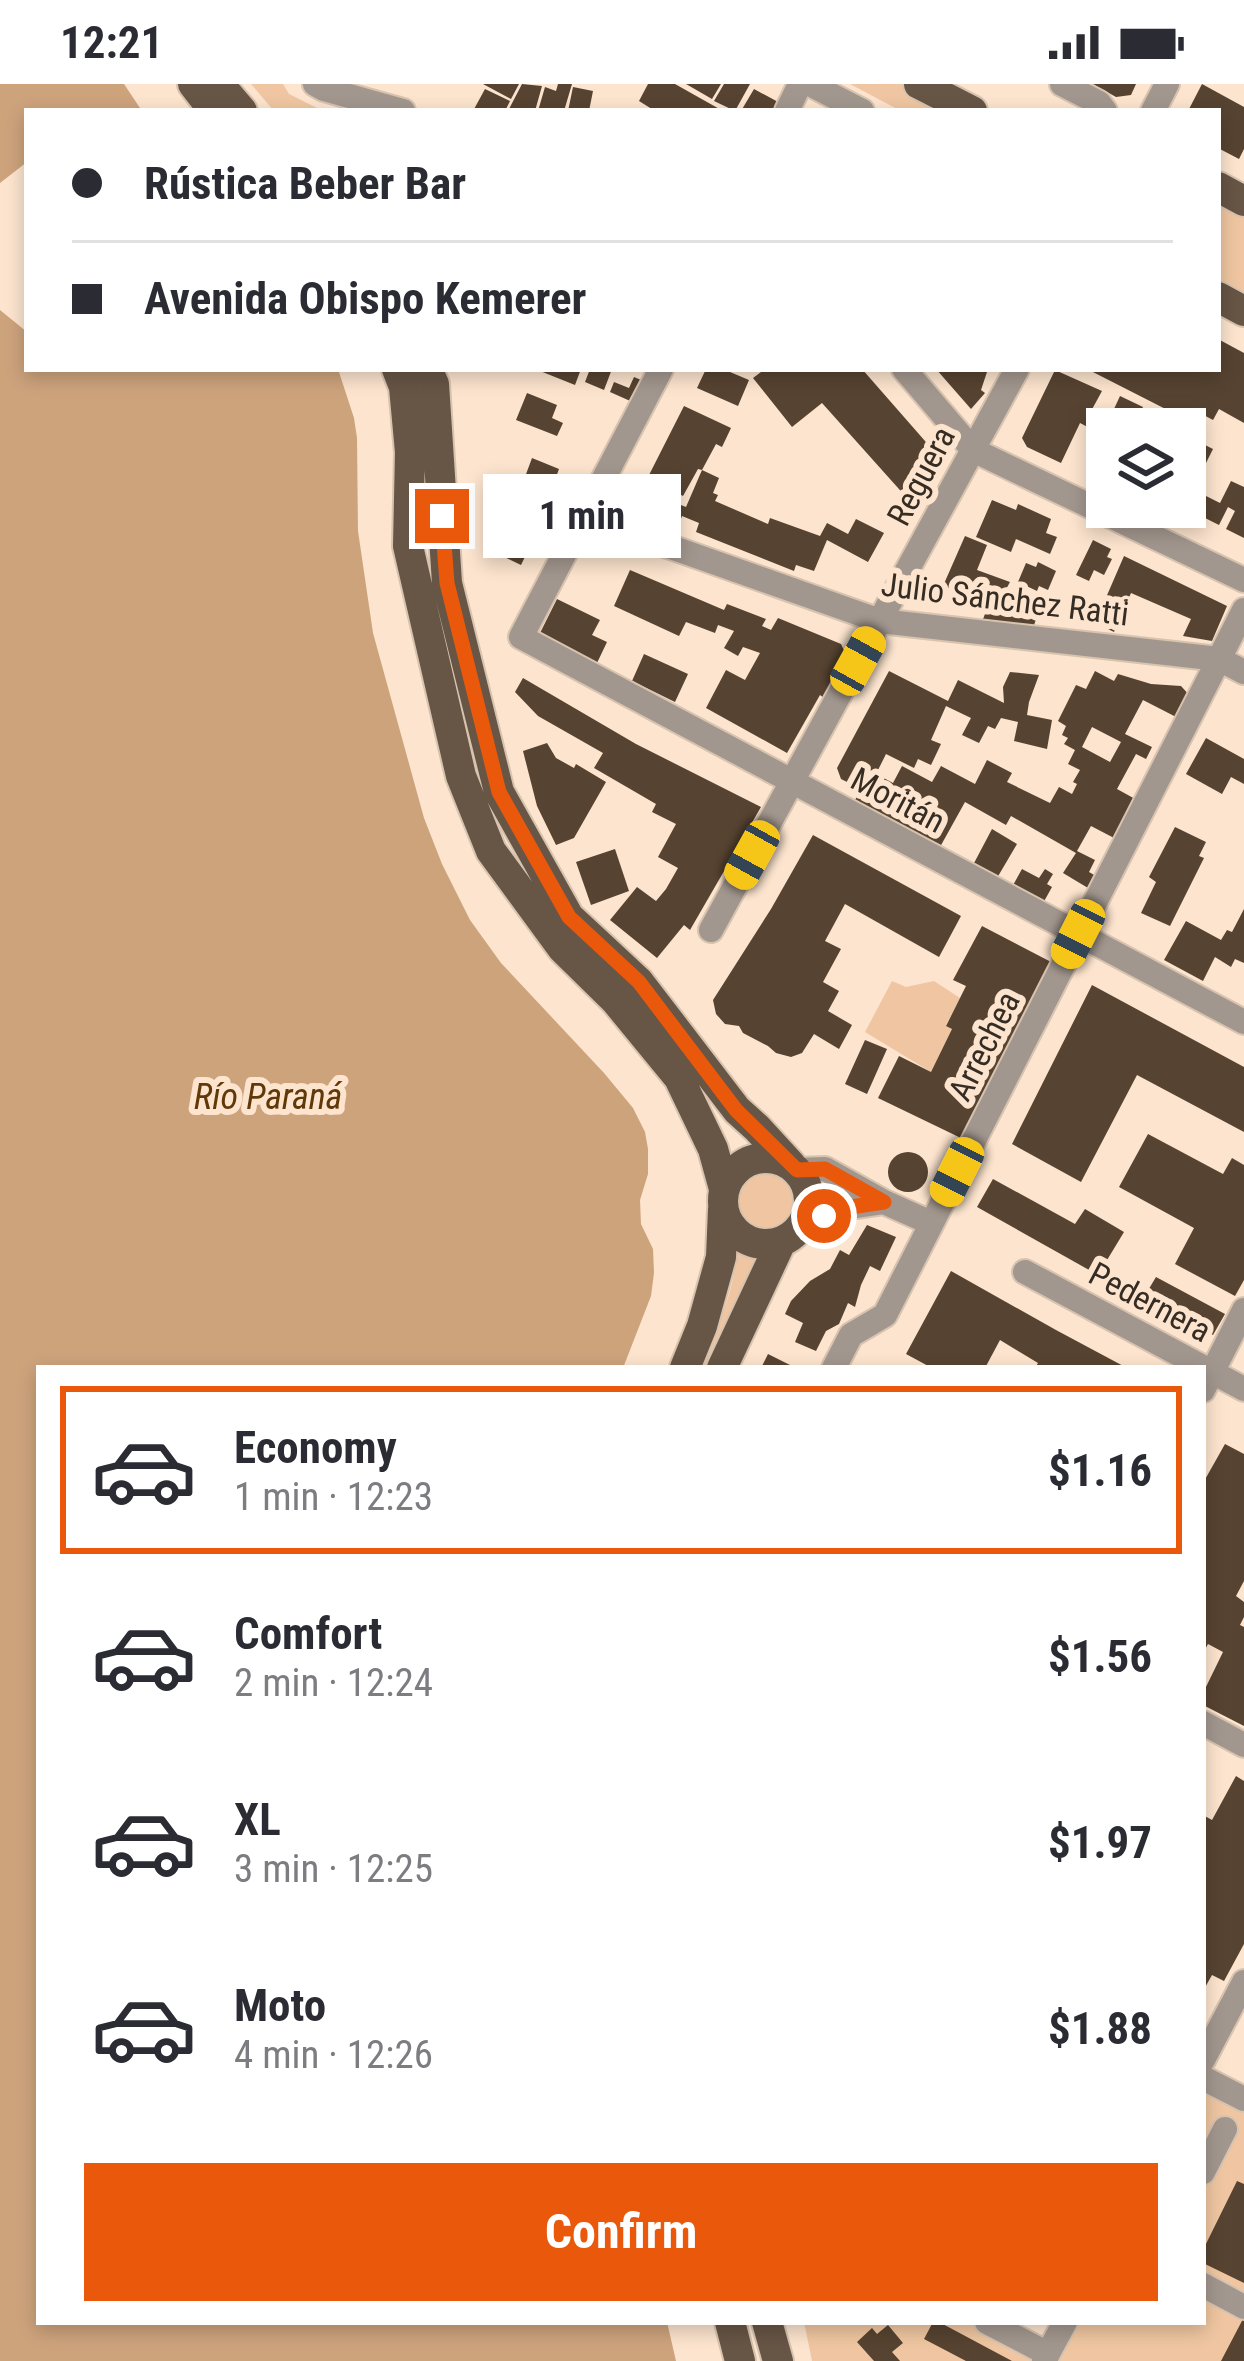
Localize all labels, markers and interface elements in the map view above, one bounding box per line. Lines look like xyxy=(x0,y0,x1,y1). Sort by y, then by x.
text: 12:21 xyxy=(60,16,163,69)
text: Rústica Beber Bar xyxy=(144,157,466,210)
text: Avenida Obispo Kemerer xyxy=(144,272,587,325)
map controls xyxy=(1086,408,1206,528)
button: layers xyxy=(1086,408,1206,528)
street label: Reguera xyxy=(879,420,963,532)
callout: 1 min xyxy=(484,474,682,558)
route end xyxy=(415,489,469,543)
text: 1 min xyxy=(539,493,625,539)
street label: Julio Sánchez Ratti xyxy=(879,564,1131,634)
car xyxy=(825,621,891,701)
street label: Moritán xyxy=(844,759,952,841)
car xyxy=(719,815,785,895)
car xyxy=(1046,894,1110,974)
street label: Arrechea xyxy=(940,985,1028,1107)
water label: Río Paraná xyxy=(194,1076,343,1118)
car xyxy=(925,1132,989,1212)
route start xyxy=(797,1189,851,1243)
street label: Pedernera xyxy=(1083,1254,1217,1350)
icon: car xyxy=(90,1416,198,1524)
text: Economy xyxy=(234,1421,397,1474)
text: $1.16 xyxy=(1048,1444,1152,1497)
text: 1 min · 12:23 xyxy=(234,1474,433,1520)
icon: car xyxy=(90,1602,198,1710)
text: Comfort xyxy=(234,1607,382,1660)
text: $1.56 xyxy=(1048,1630,1152,1683)
text: 2 min · 12:24 xyxy=(234,1660,433,1706)
icon: car xyxy=(90,1788,198,1896)
text: XL xyxy=(234,1793,281,1846)
text: $1.97 xyxy=(1048,1816,1152,1869)
text: 3 min · 12:25 xyxy=(234,1846,433,1892)
icon: car xyxy=(90,1974,198,2082)
text: Moto xyxy=(234,1979,326,2032)
text: $1.88 xyxy=(1048,2002,1152,2055)
text: 4 min · 12:26 xyxy=(234,2032,433,2078)
button: Confirm xyxy=(84,2163,1158,2301)

